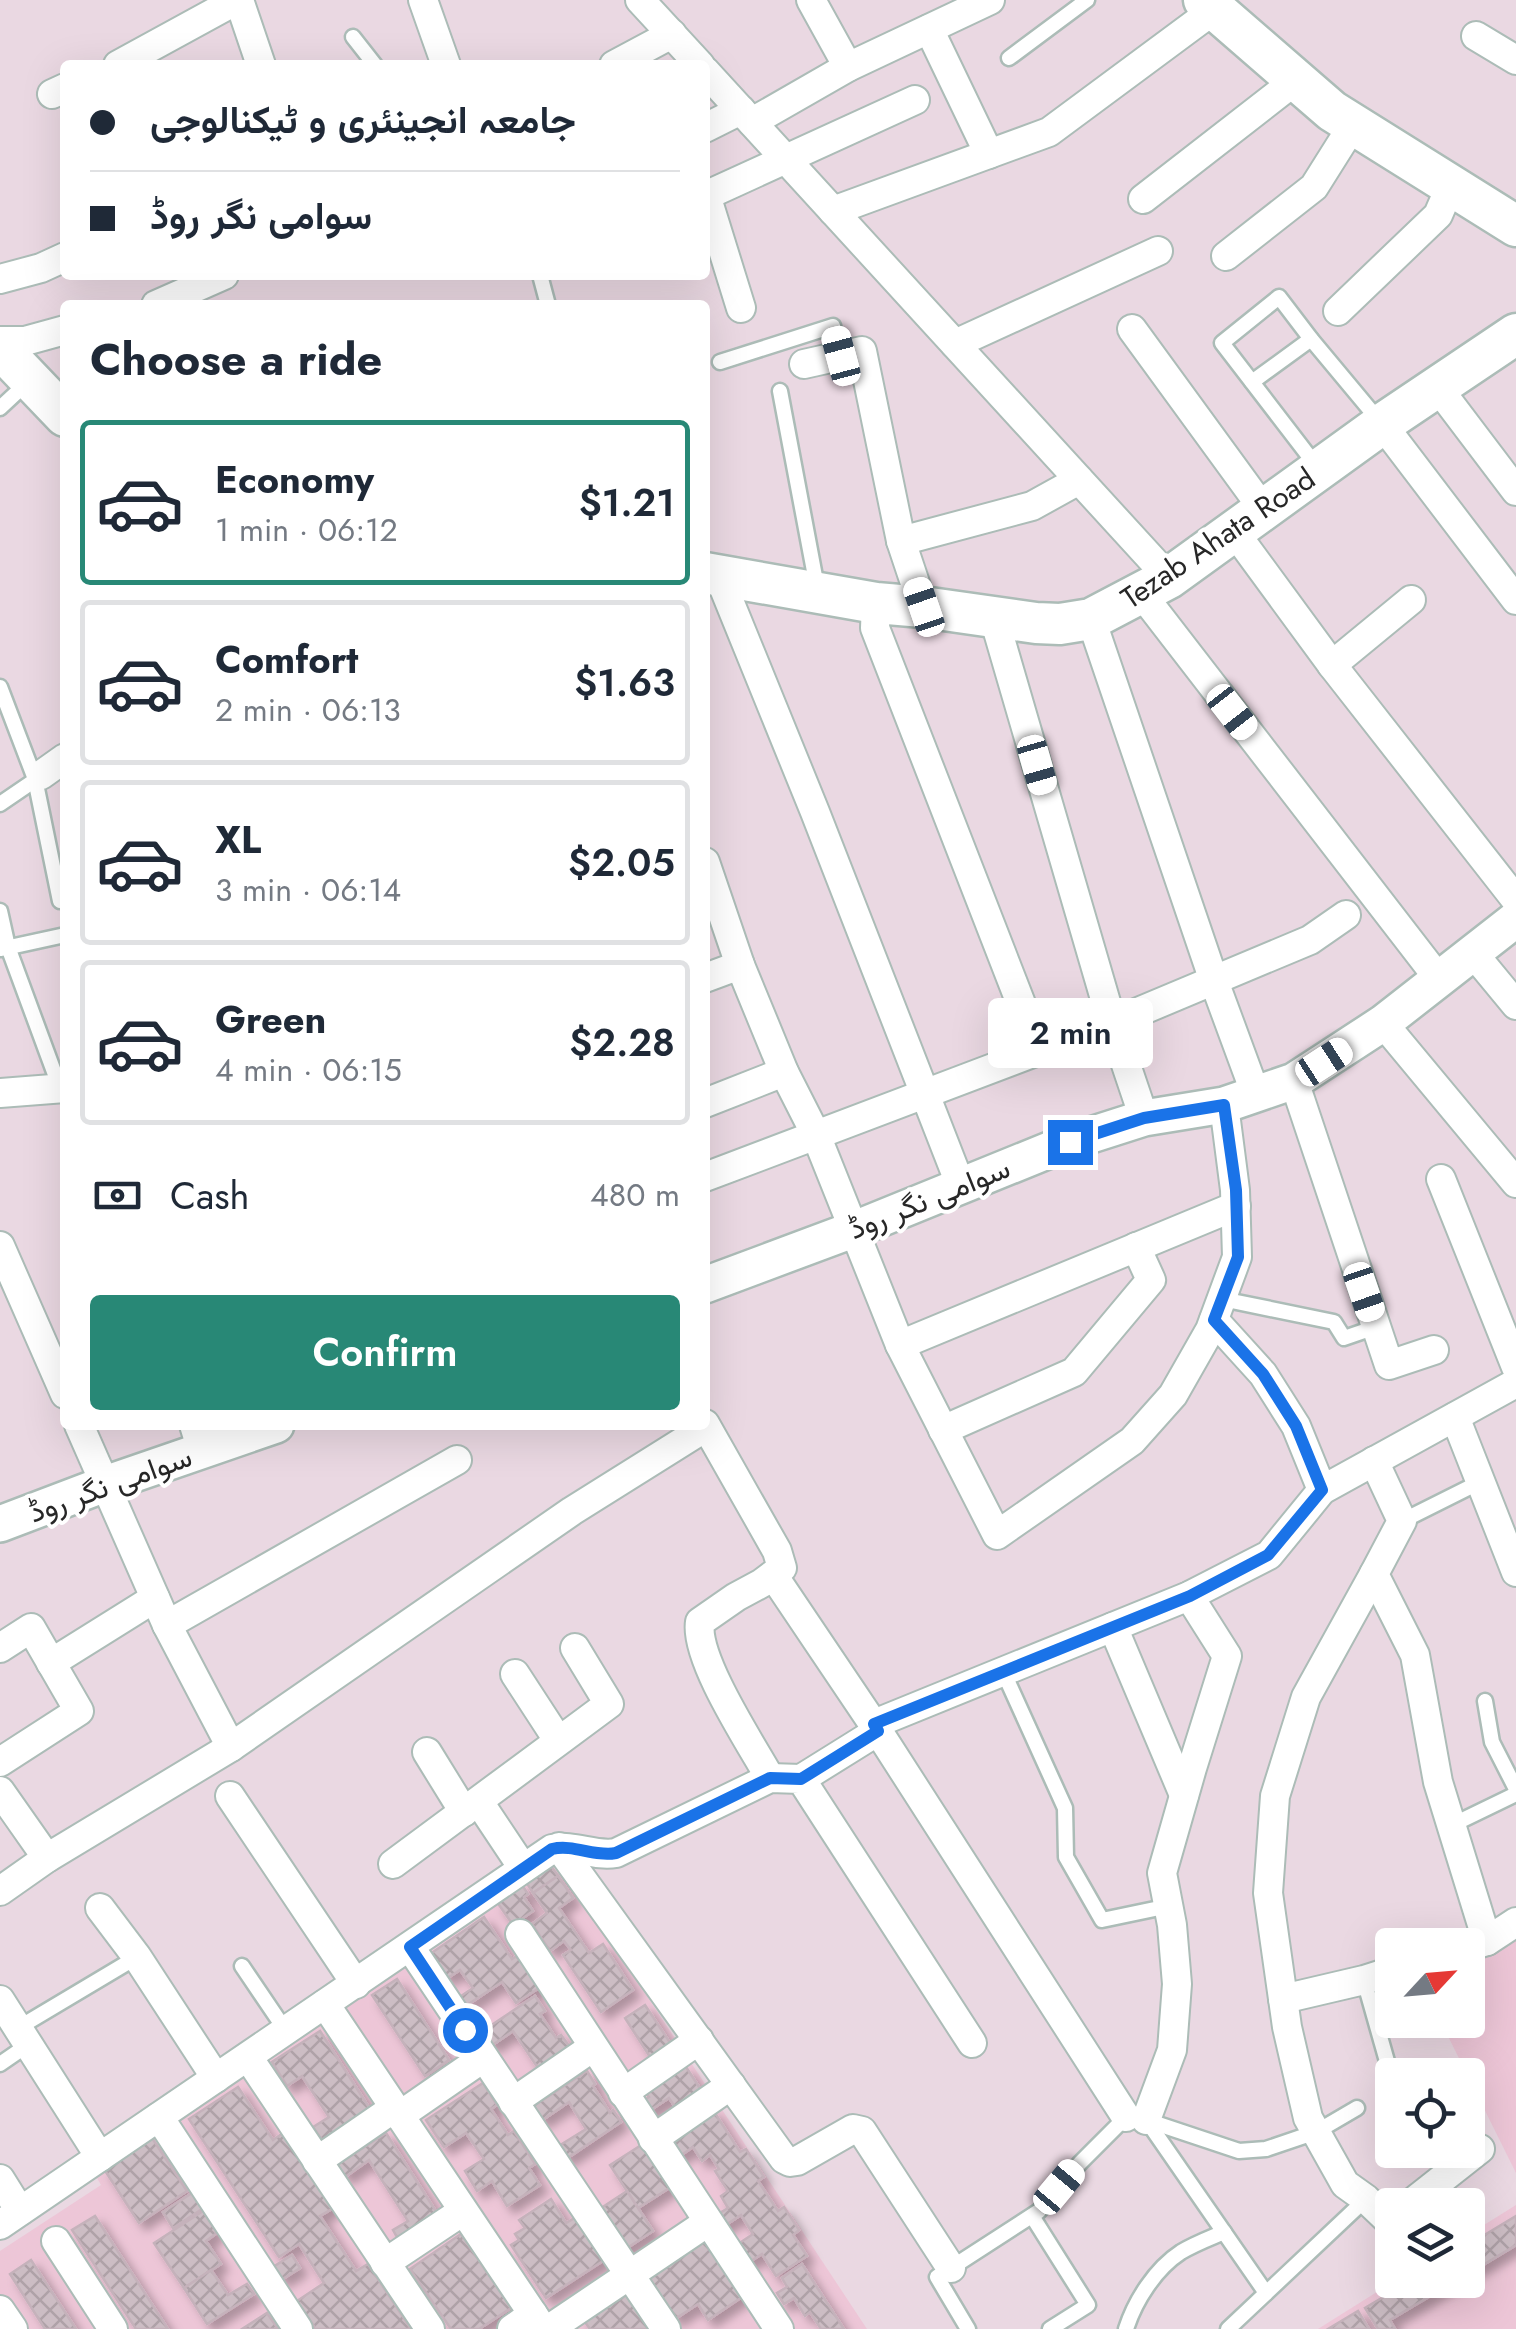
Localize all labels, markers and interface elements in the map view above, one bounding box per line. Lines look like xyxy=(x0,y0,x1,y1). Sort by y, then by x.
text: جامعہ انجینئری و ٹیکنالوجی xyxy=(150,92,576,147)
text: سوامی نگر روڈ xyxy=(150,188,372,243)
car xyxy=(819,323,863,389)
text: Choose a ride xyxy=(90,327,382,392)
text: Economy xyxy=(215,452,374,507)
street label: Tezab Ahata Road xyxy=(1112,457,1324,619)
icon: car xyxy=(95,458,185,548)
text: $1.21 xyxy=(579,475,675,530)
text: 1 min · 06:12 xyxy=(215,507,398,553)
car xyxy=(900,574,948,640)
text: Comfort xyxy=(215,632,358,687)
icon: car xyxy=(95,638,185,728)
text: $1.63 xyxy=(574,655,675,710)
car xyxy=(1202,679,1262,745)
text: 2 min · 06:13 xyxy=(215,687,401,733)
car xyxy=(1014,732,1060,798)
text: XL xyxy=(215,812,261,867)
icon: car xyxy=(95,818,185,908)
text: $2.05 xyxy=(568,835,675,890)
text: 3 min · 06:14 xyxy=(215,867,401,913)
text: Green xyxy=(215,992,326,1047)
callout: 2 min xyxy=(988,997,1152,1067)
icon: car xyxy=(95,998,185,1088)
text: 2 min xyxy=(1029,1010,1112,1056)
text: $2.28 xyxy=(569,1015,675,1070)
car xyxy=(1291,1033,1357,1091)
text: 4 min · 06:15 xyxy=(215,1047,402,1093)
route end xyxy=(1048,1120,1093,1165)
street label: سوامی نگر روڈ xyxy=(842,1146,1016,1250)
icon: cash xyxy=(90,1168,145,1223)
text: Cash xyxy=(170,1168,250,1223)
text: 480 m xyxy=(590,1172,680,1218)
car xyxy=(1340,1259,1388,1325)
button: Confirm xyxy=(90,1295,680,1410)
street label: سوامی نگر روڈ xyxy=(22,1435,198,1533)
north arrow xyxy=(1375,1928,1485,2038)
map controls xyxy=(1375,1928,1485,2298)
route start xyxy=(443,2008,488,2053)
button: locate xyxy=(1375,2058,1485,2168)
car xyxy=(1028,2154,1090,2220)
button: layers xyxy=(1375,2188,1485,2298)

